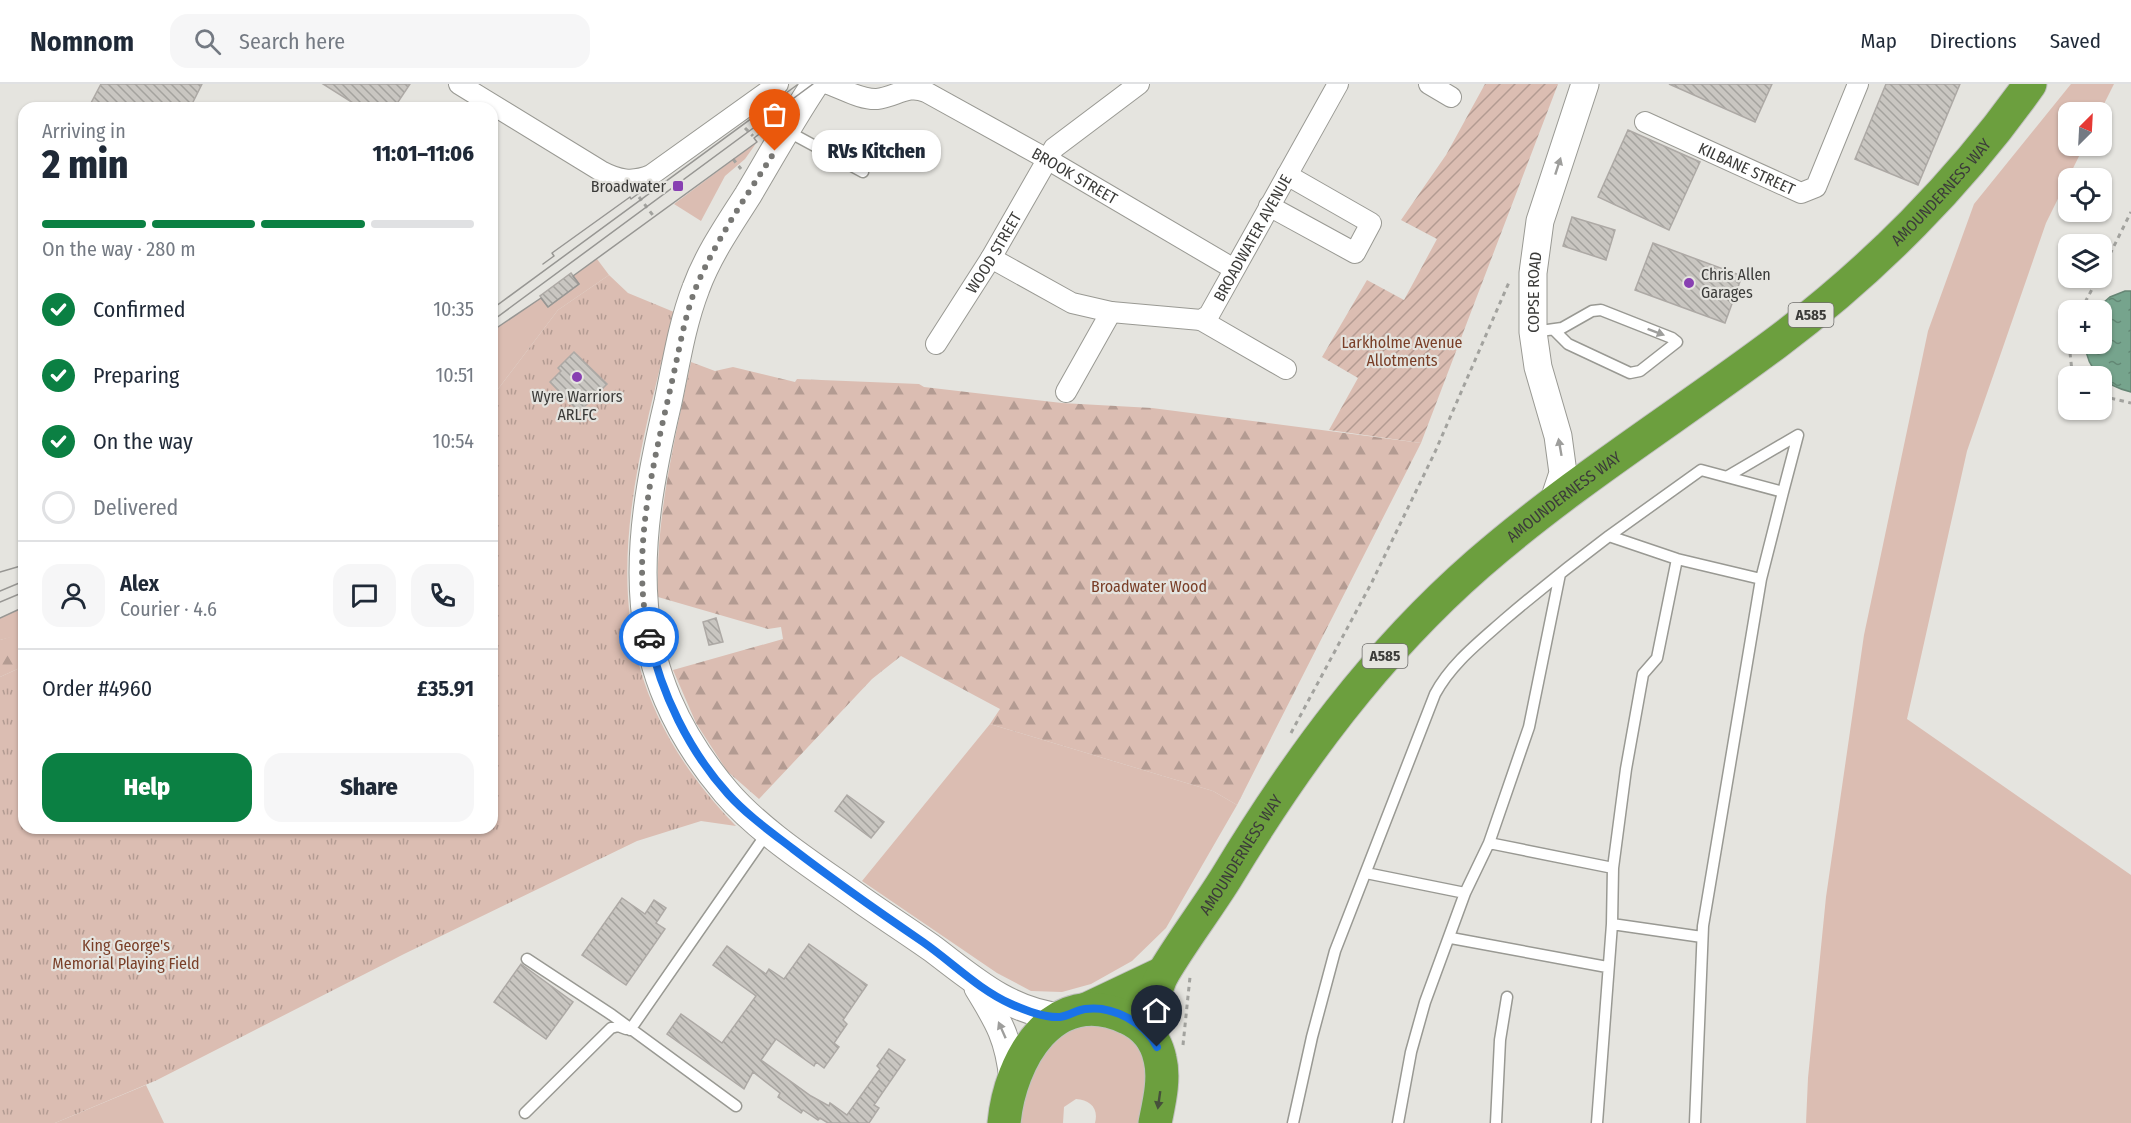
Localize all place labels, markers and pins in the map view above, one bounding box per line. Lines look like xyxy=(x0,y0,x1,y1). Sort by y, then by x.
pin xyxy=(749,89,800,151)
callout: RVs Kitchen xyxy=(811,130,940,172)
place label: Broadwater xyxy=(591,177,666,196)
marker: Broadwater xyxy=(671,179,685,193)
place label: Chris Allen Garages xyxy=(1701,265,1771,302)
marker: Chris Allen Garages xyxy=(1682,276,1696,290)
marker: Wyre Warriors ARLFC xyxy=(570,370,584,384)
place label: Wyre Warriors ARLFC xyxy=(531,387,623,424)
pin xyxy=(1131,985,1182,1047)

